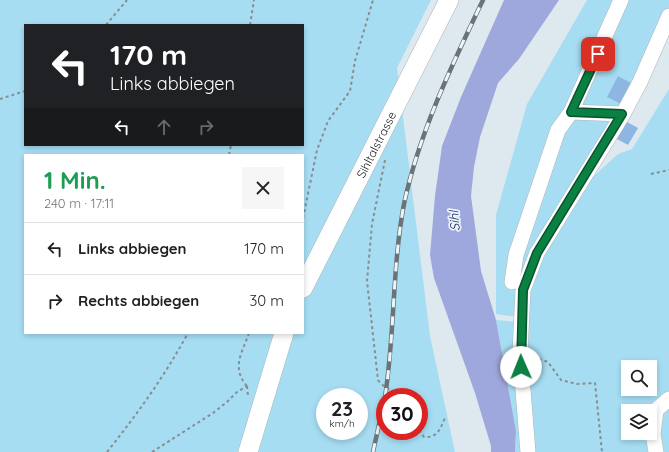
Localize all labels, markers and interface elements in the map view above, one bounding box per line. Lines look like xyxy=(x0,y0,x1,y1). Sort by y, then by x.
text: 170 m xyxy=(110,37,187,72)
pin xyxy=(581,37,615,71)
icon: left xyxy=(44,40,96,92)
icon: arrive xyxy=(587,43,609,65)
text: Links abbiegen xyxy=(110,72,235,95)
street label: Sihltalstrasse xyxy=(353,108,399,180)
icon: left xyxy=(111,116,133,138)
icon: ahead xyxy=(153,116,175,138)
icon: right xyxy=(195,116,217,138)
text: 1 Min. xyxy=(44,165,106,195)
button: close xyxy=(242,167,284,209)
text: 240 m · 17:11 xyxy=(44,195,114,211)
water label: Sihl xyxy=(445,208,463,232)
icon: left xyxy=(44,238,66,260)
text: Links abbiegen xyxy=(78,239,186,258)
text: 170 m xyxy=(244,239,284,258)
icon: right xyxy=(44,290,66,312)
text: Rechts abbiegen xyxy=(78,291,199,310)
text: 30 m xyxy=(249,291,284,310)
position arrow xyxy=(500,346,542,388)
map controls xyxy=(621,360,657,440)
button: search xyxy=(621,360,657,396)
speed limit sign: 30 xyxy=(376,388,428,440)
text: 23 xyxy=(331,396,353,421)
button: layers xyxy=(621,404,657,440)
text: km/h xyxy=(329,417,355,430)

